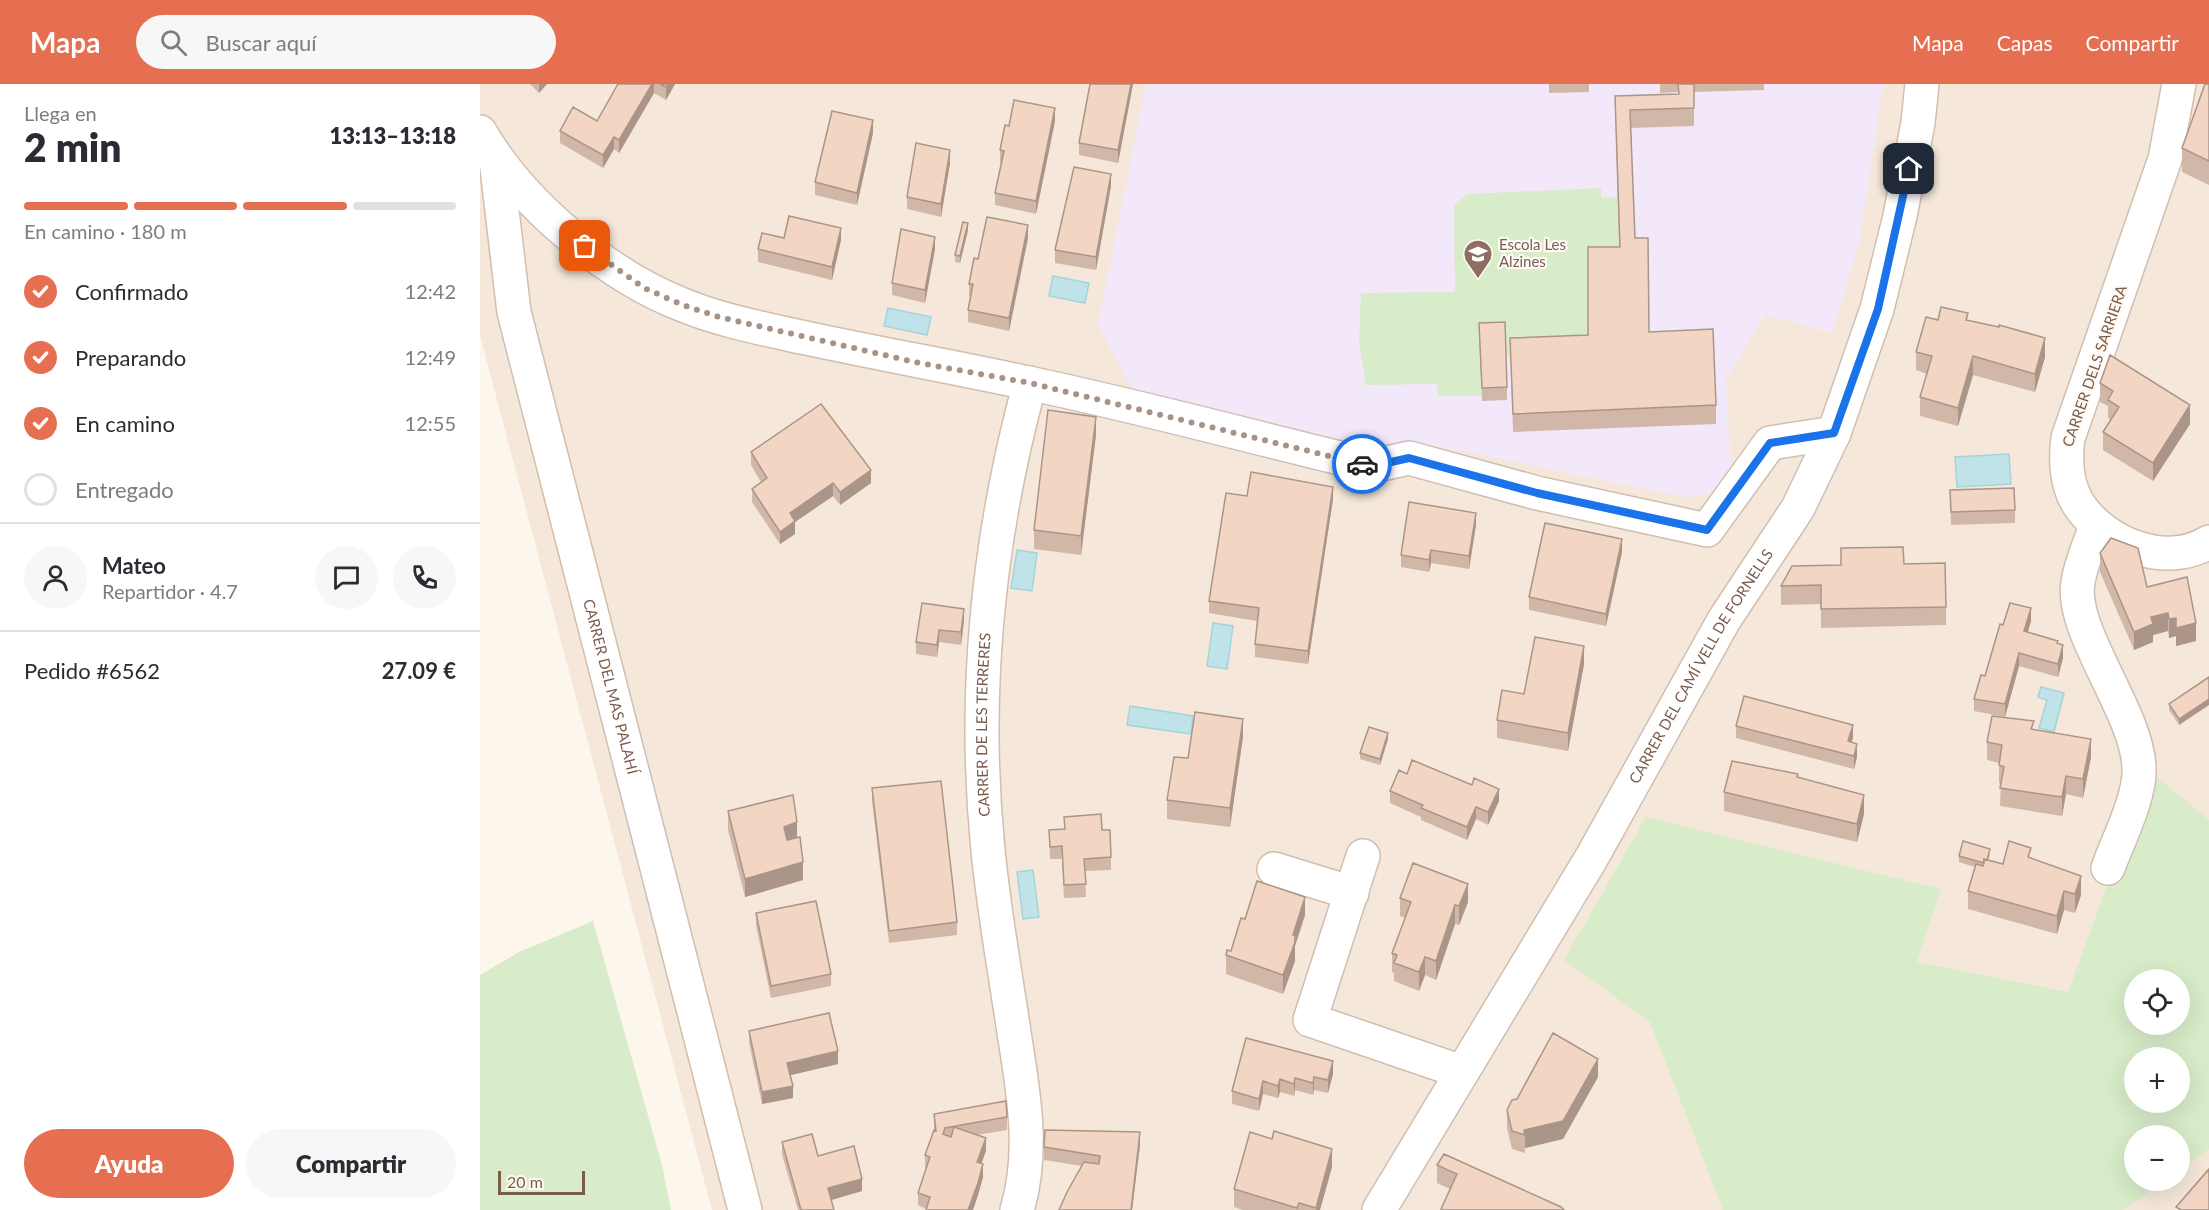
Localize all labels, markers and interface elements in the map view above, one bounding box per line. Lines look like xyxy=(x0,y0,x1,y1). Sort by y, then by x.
search box xyxy=(136,15,556,69)
text: Mapa xyxy=(30,25,100,59)
icon: search xyxy=(157,26,190,59)
text: Buscar aquí xyxy=(205,29,317,56)
text: Mapa xyxy=(1912,30,1964,55)
text: Capas xyxy=(1997,30,2053,55)
text: Compartir xyxy=(2086,30,2179,55)
text: Llega en xyxy=(24,101,97,125)
text: 13:13–13:18 xyxy=(330,122,456,149)
text: 2 min xyxy=(24,124,121,170)
pin xyxy=(1883,143,1934,194)
icon: home xyxy=(1892,152,1925,185)
text: En camino · 180 m xyxy=(24,219,187,243)
pin xyxy=(559,220,610,271)
icon: bag xyxy=(568,229,601,262)
place label: Escola Les Alzines xyxy=(1499,235,1566,270)
school or university icon: Escola Les Alzines xyxy=(1462,238,1494,280)
icon: check xyxy=(24,275,57,308)
text: Confirmado xyxy=(75,278,188,305)
text: 12:42 xyxy=(405,279,456,303)
street label: CARRER DELS SARRIERA xyxy=(2058,282,2130,449)
icon: check xyxy=(24,341,57,374)
text: Preparando xyxy=(75,344,186,371)
text: 12:49 xyxy=(405,345,456,369)
icon: check xyxy=(24,407,57,440)
text: En camino xyxy=(75,410,175,437)
text: 12:55 xyxy=(405,411,456,435)
courier xyxy=(1332,434,1392,494)
icon: car xyxy=(1346,448,1379,481)
text: Entregado xyxy=(75,476,174,503)
street label: CARRER DEL CAMÍ VELL DE FORNELLS xyxy=(1625,545,1776,786)
button: person xyxy=(24,546,87,609)
button: chat xyxy=(315,546,378,609)
button: phone xyxy=(393,546,456,609)
text: Mateo xyxy=(102,552,166,579)
text: Repartidor · 4.7 xyxy=(102,579,238,603)
street label: CARRER DEL MAS PALAHÍ xyxy=(580,597,643,777)
street label: CARRER DE LES TERRERES xyxy=(972,632,994,817)
text: Pedido #6562 xyxy=(24,657,160,684)
text: 27.09 € xyxy=(382,657,456,684)
map controls xyxy=(2124,969,2190,1191)
button: locate xyxy=(2124,969,2190,1035)
button: + xyxy=(2124,1047,2190,1113)
button: − xyxy=(2124,1125,2190,1191)
button: Ayuda xyxy=(24,1129,234,1198)
button: Compartir xyxy=(246,1129,456,1198)
scale bar xyxy=(498,1168,585,1196)
text: 20 m xyxy=(507,1172,543,1191)

